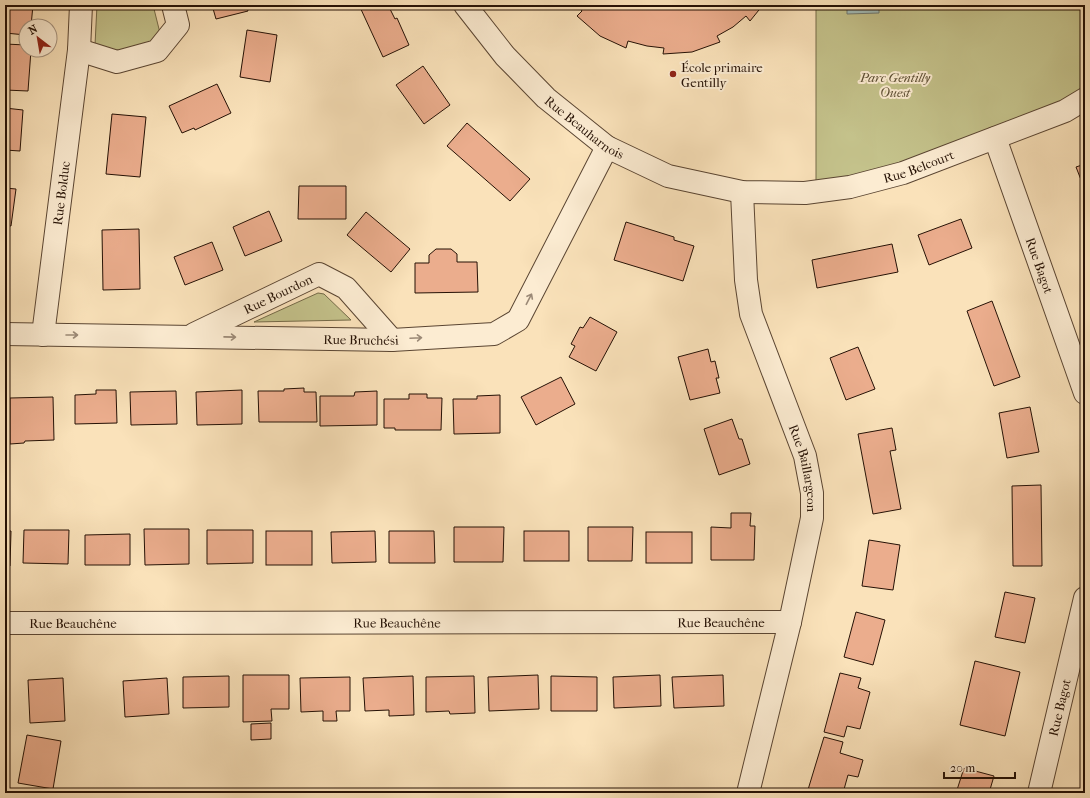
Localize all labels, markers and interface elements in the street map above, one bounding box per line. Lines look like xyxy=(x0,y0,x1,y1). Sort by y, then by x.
north arrow xyxy=(18,18,58,58)
text: N xyxy=(26,22,41,38)
place label: École primaire Gentilly xyxy=(681,60,763,90)
marker: École primaire Gentilly xyxy=(668,69,678,79)
park label: Parc Gentilly Ouest xyxy=(859,70,931,100)
street label: Rue Beauharnois xyxy=(542,93,627,162)
street label: Rue Belcourt xyxy=(882,147,956,185)
street label: Rue Bolduc xyxy=(49,160,72,226)
street label: Rue Bagot xyxy=(1023,235,1057,296)
street label: Rue Bourdon xyxy=(241,271,315,317)
one-way arrow xyxy=(526,293,533,305)
one-way arrow xyxy=(65,331,78,339)
street label: Rue Bruchési xyxy=(323,331,399,348)
one-way arrow xyxy=(223,333,236,341)
one-way arrow xyxy=(409,335,422,342)
street label: Rue Baillargeon xyxy=(786,422,820,513)
street label: Rue Beauchêne xyxy=(29,615,117,630)
street label: Rue Beauchêne xyxy=(353,615,441,630)
street label: Rue Beauchêne xyxy=(677,615,765,630)
street label: Rue Bagot xyxy=(1045,677,1073,737)
scale bar xyxy=(944,754,1015,780)
text: 20 m xyxy=(950,761,975,775)

